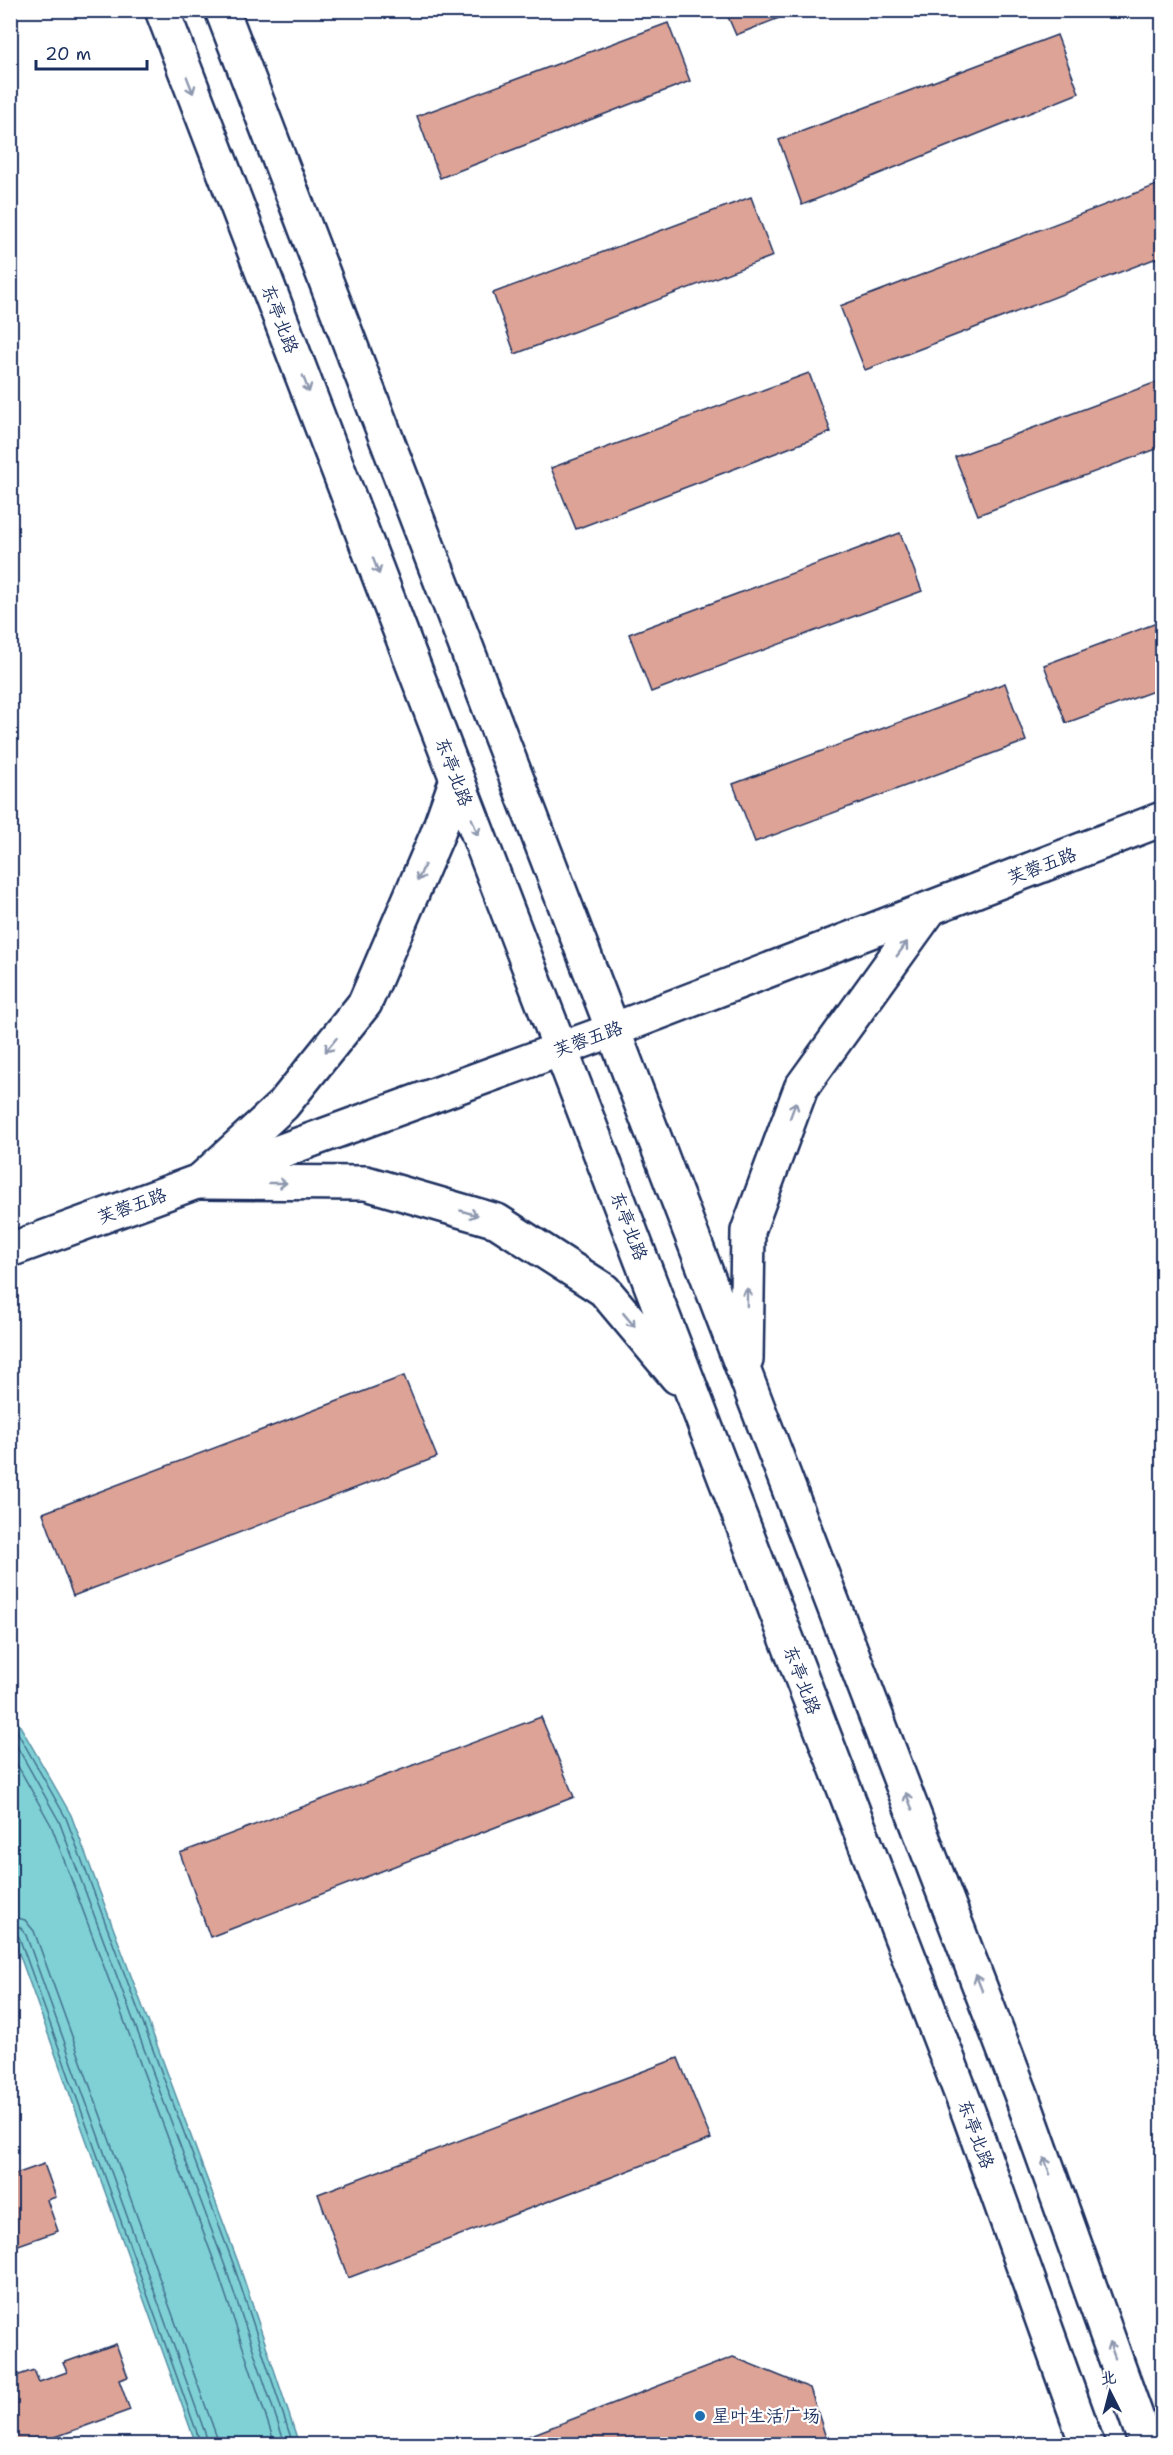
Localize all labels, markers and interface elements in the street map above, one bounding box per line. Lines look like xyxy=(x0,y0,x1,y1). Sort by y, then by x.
scale bar xyxy=(36,33,147,71)
text: 20 m xyxy=(45,42,91,66)
one-way arrow xyxy=(186,75,197,94)
street label: 东亭北路 xyxy=(256,281,304,357)
one-way arrow xyxy=(301,375,312,393)
one-way arrow xyxy=(371,557,382,575)
street label: 东亭北路 xyxy=(430,734,478,810)
one-way arrow xyxy=(471,817,482,836)
street label: 芙蓉五路 xyxy=(1004,842,1080,890)
one-way arrow xyxy=(415,863,426,882)
one-way arrow xyxy=(895,942,908,958)
street label: 芙蓉五路 xyxy=(550,1015,626,1063)
one-way arrow xyxy=(325,1036,338,1052)
one-way arrow xyxy=(788,1102,799,1120)
one-way arrow xyxy=(268,1177,288,1189)
street label: 芙蓉五路 xyxy=(94,1182,170,1230)
street label: 东亭北路 xyxy=(605,1188,653,1264)
one-way arrow xyxy=(459,1208,478,1219)
one-way arrow xyxy=(741,1288,753,1308)
one-way arrow xyxy=(622,1311,635,1327)
street label: 东亭北路 xyxy=(778,1642,826,1718)
one-way arrow xyxy=(903,1793,914,1811)
one-way arrow xyxy=(972,1975,983,1993)
street label: 东亭北路 xyxy=(952,2096,1000,2172)
one-way arrow xyxy=(1040,2157,1051,2176)
one-way arrow xyxy=(1106,2341,1117,2360)
north arrow xyxy=(1080,2362,1140,2422)
text: 北 xyxy=(1099,2366,1118,2389)
place label: 星叶生活广场 xyxy=(712,2404,820,2428)
marker: 星叶生活广场 xyxy=(693,2409,707,2423)

